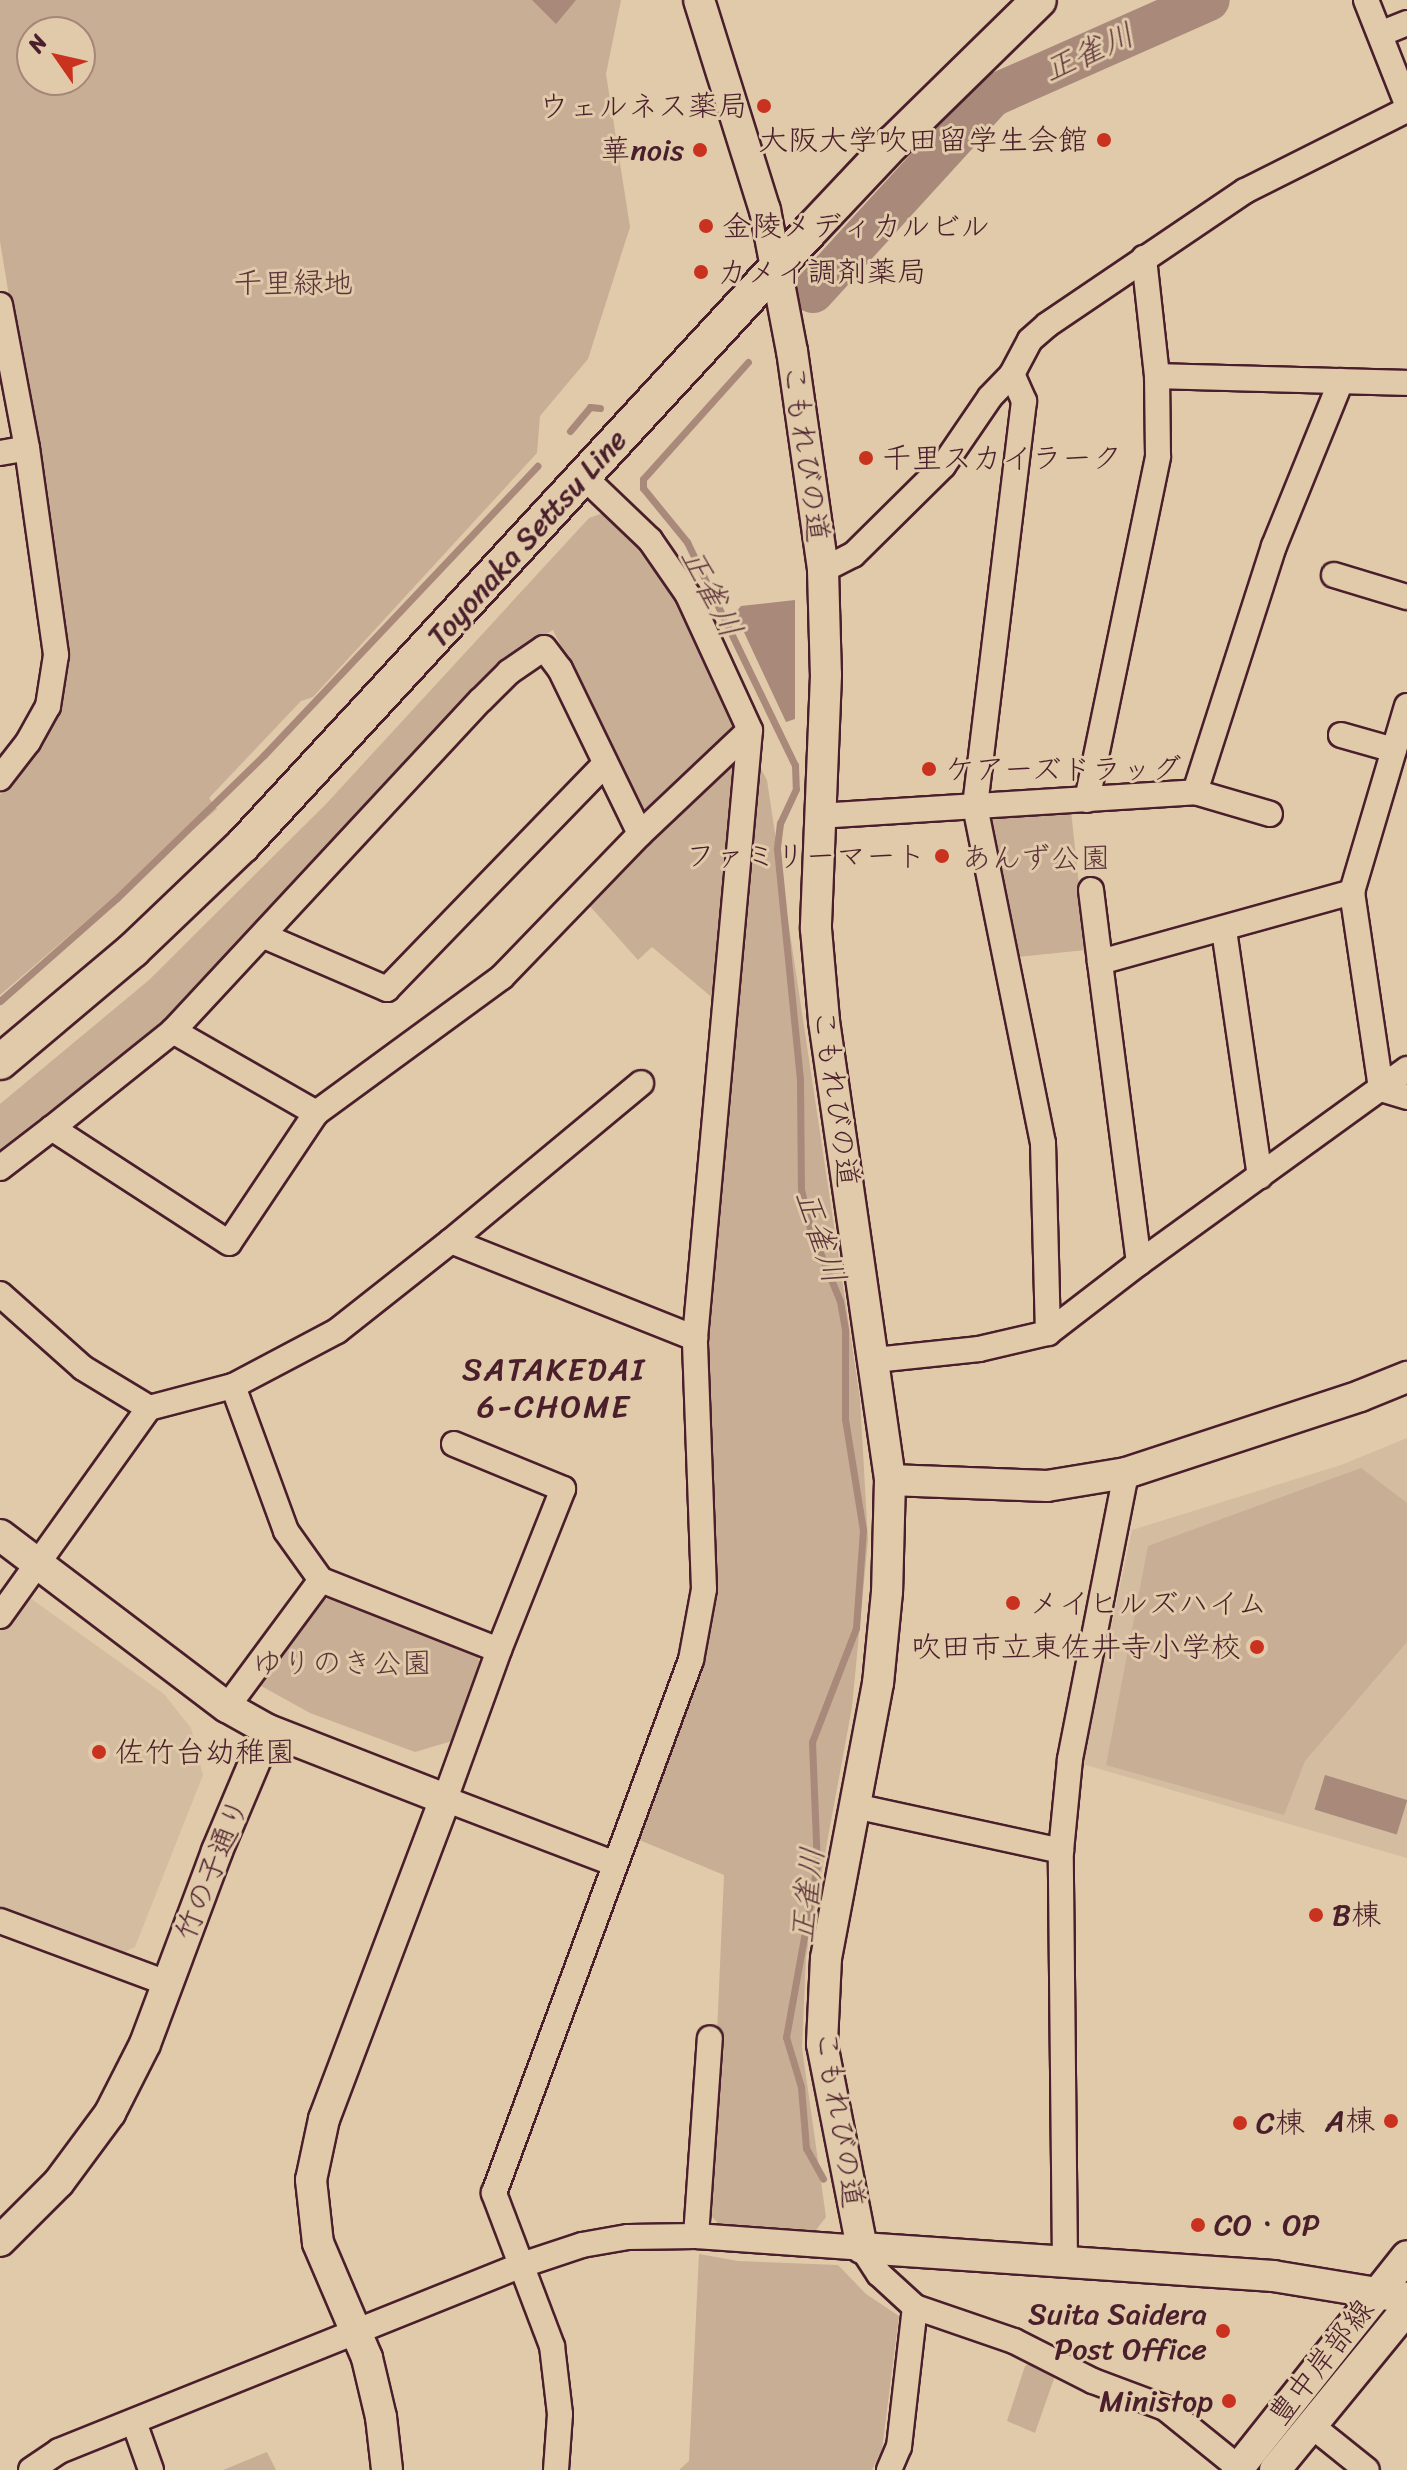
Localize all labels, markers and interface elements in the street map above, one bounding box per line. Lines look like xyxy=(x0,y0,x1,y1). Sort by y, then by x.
north arrow xyxy=(16,16,96,96)
water label: 正雀川 xyxy=(1037,16,1141,90)
text: N xyxy=(17,26,58,61)
place label: ウェルネス薬局 xyxy=(538,88,748,124)
marker: ウェルネス薬局 xyxy=(755,97,773,115)
place label: 大阪大学吹田留学生会館 xyxy=(758,122,1088,158)
marker: 大阪大学吹田留学生会館 xyxy=(1095,131,1113,149)
place label: 華nois xyxy=(601,132,684,168)
marker: 華nois xyxy=(691,141,709,159)
place label: 金陵メディカルビル xyxy=(722,208,992,244)
marker: 金陵メディカルビル xyxy=(697,217,715,235)
place label: カメイ調剤薬局 xyxy=(717,254,927,290)
marker: カメイ調剤薬局 xyxy=(692,263,710,281)
park label: 千里緑地 xyxy=(233,265,353,301)
street label: こもれびの道 xyxy=(776,361,836,545)
street label: Toyonaka Settsu Line xyxy=(420,422,634,654)
place label: 千里スカイラーク xyxy=(882,440,1122,476)
marker: 千里スカイラーク xyxy=(857,449,875,467)
water label: 正雀川 xyxy=(672,542,750,644)
place label: ケアーズドラッグ xyxy=(945,751,1184,787)
marker: ケアーズドラッグ xyxy=(920,760,938,778)
place label: ファミリーマート xyxy=(686,838,926,874)
park label: あんず公園 xyxy=(961,840,1111,876)
marker: ファミリーマート xyxy=(933,847,951,865)
street label: こもれびの道 xyxy=(806,1006,866,1190)
water label: 正雀川 xyxy=(787,1185,853,1289)
district label: SATAKEDAI 6-CHOME xyxy=(464,1352,644,1427)
place label: メイヒルズハイム xyxy=(1029,1585,1269,1621)
marker: メイヒルズハイム xyxy=(1004,1594,1022,1612)
place label: 吹田市立東佐井寺小学校 xyxy=(911,1629,1241,1665)
marker: 吹田市立東佐井寺小学校 xyxy=(1248,1638,1266,1656)
park label: ゆりのき公園 xyxy=(252,1645,432,1681)
place label: 佐竹台幼稚園 xyxy=(115,1734,295,1770)
marker: 佐竹台幼稚園 xyxy=(90,1743,108,1761)
street label: 竹の子通り xyxy=(167,1793,257,1945)
water label: 正雀川 xyxy=(783,1845,833,1945)
place label: B棟 xyxy=(1332,1897,1381,1933)
marker: B棟 xyxy=(1307,1906,1325,1924)
street label: こもれびの道 xyxy=(808,2027,872,2211)
place label: A棟 xyxy=(1325,2103,1375,2139)
place label: C棟 xyxy=(1256,2105,1305,2141)
marker: A棟 xyxy=(1382,2112,1400,2130)
marker: C棟 xyxy=(1231,2114,1249,2132)
place label: CO・OP xyxy=(1214,2207,1320,2243)
marker: CO・OP xyxy=(1189,2216,1207,2234)
street label: 豊中岸部線 xyxy=(1261,2292,1381,2432)
place label: Suita Saidera Post Office xyxy=(1028,2296,1207,2366)
marker: Suita Saidera Post Office xyxy=(1214,2322,1232,2340)
place label: Ministop xyxy=(1099,2383,1213,2419)
marker: Ministop xyxy=(1220,2392,1238,2410)

